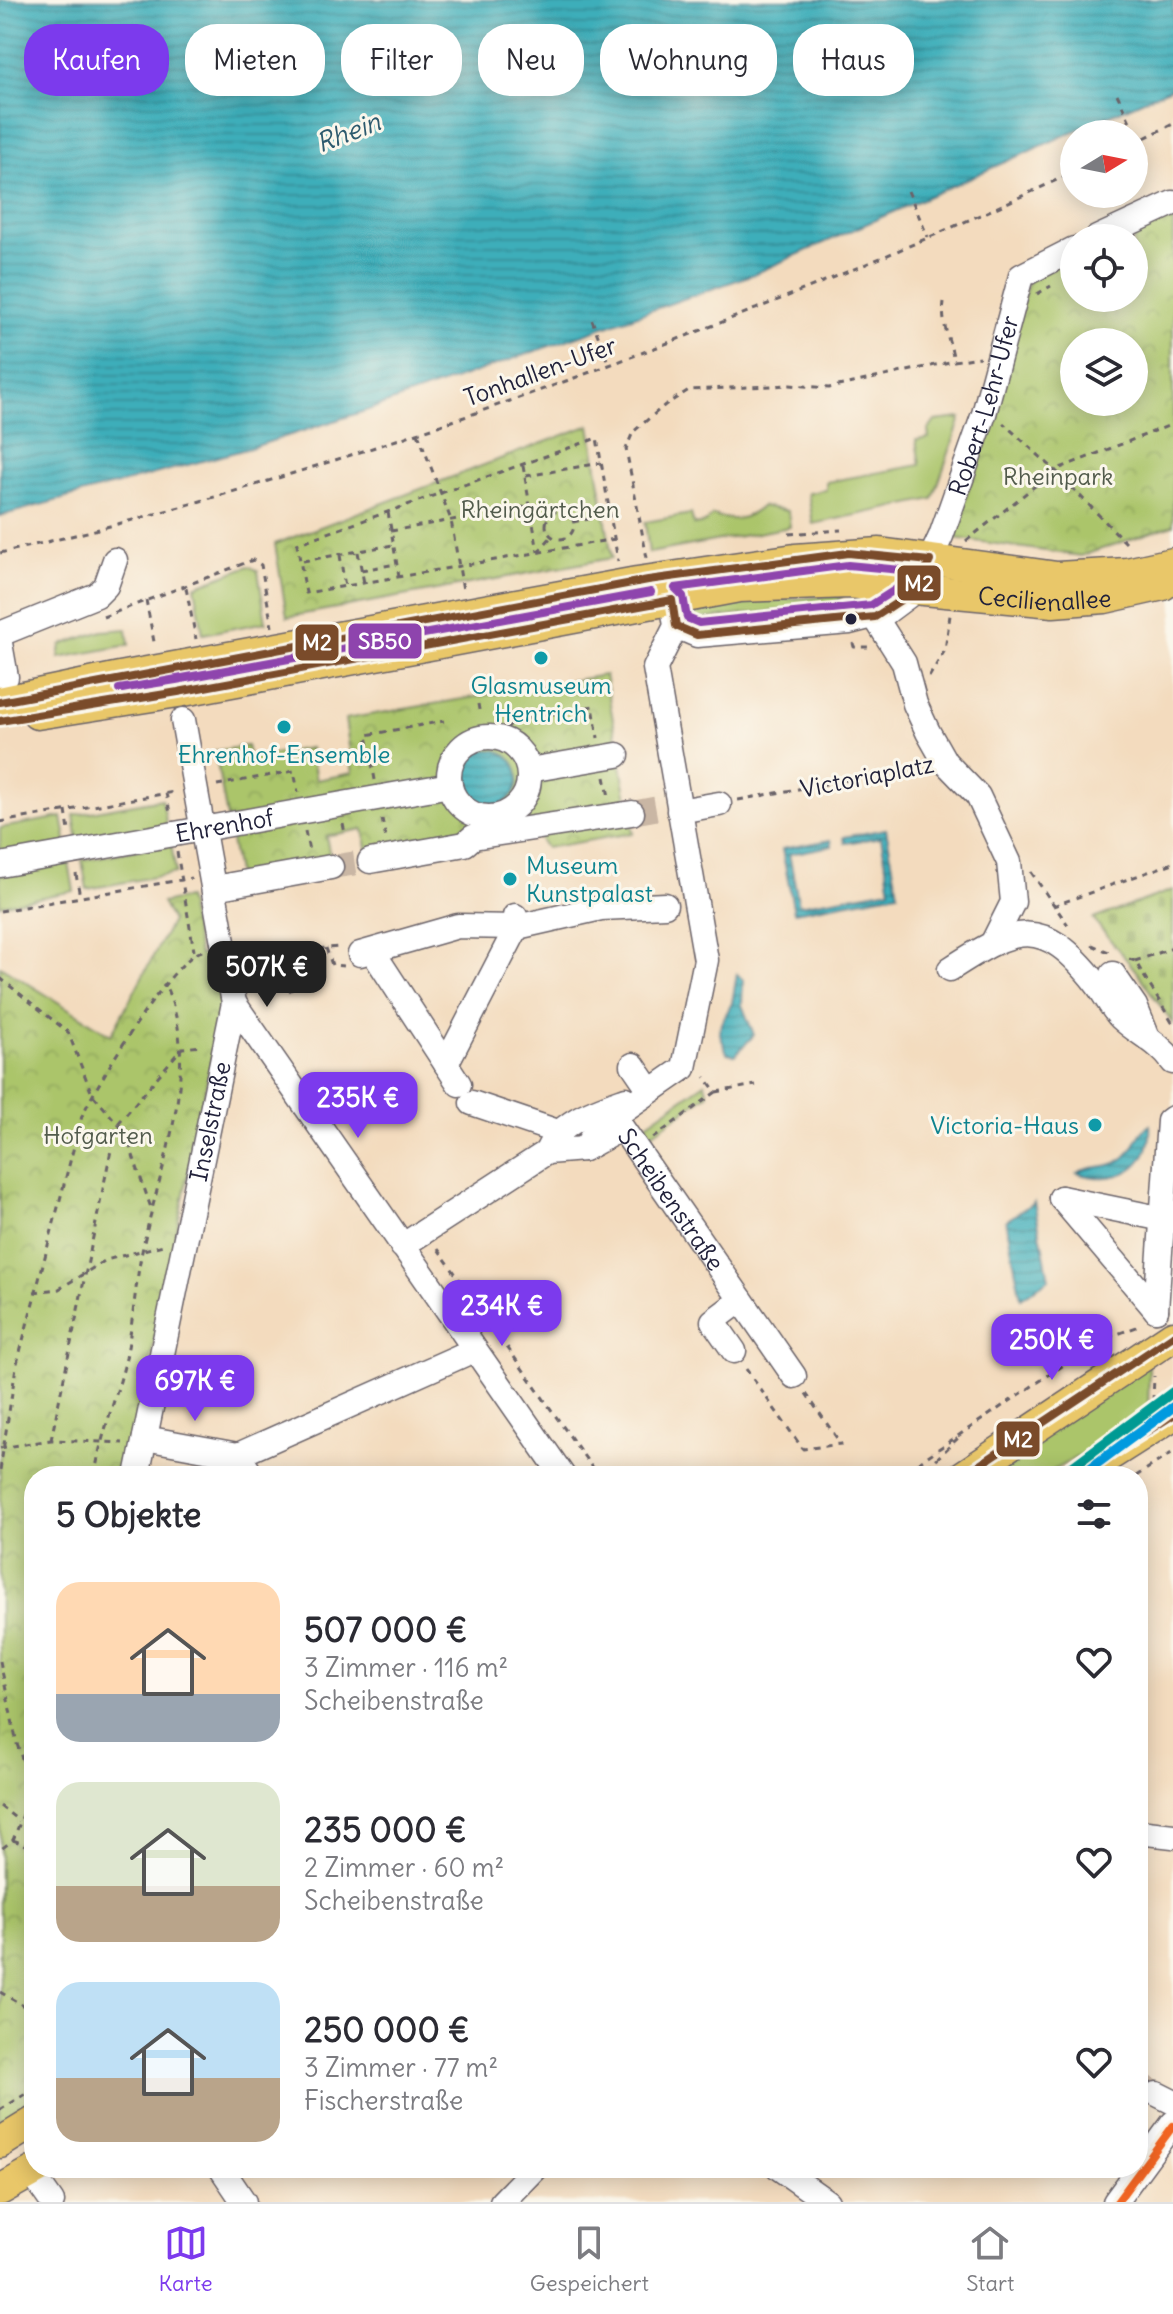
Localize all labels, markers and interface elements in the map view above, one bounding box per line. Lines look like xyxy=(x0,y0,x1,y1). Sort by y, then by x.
chip: Kaufen xyxy=(24,24,169,96)
chip: Mieten xyxy=(185,24,325,96)
chip: Filter xyxy=(341,24,462,96)
chip: Neu xyxy=(478,24,584,96)
chip: Wohnung xyxy=(600,24,777,96)
chip: Haus xyxy=(793,24,914,96)
water label: Rhein xyxy=(311,104,386,159)
north arrow xyxy=(1060,120,1148,208)
map controls xyxy=(1060,120,1148,416)
button: locate xyxy=(1060,224,1148,312)
street label: Robert-Lehr-Ufer xyxy=(942,312,1025,499)
button: layers xyxy=(1060,328,1148,416)
street label: Tonhallen-Ufer xyxy=(460,329,620,412)
park label: Rheinpark xyxy=(1003,461,1113,491)
park label: Rheingärtchen xyxy=(460,494,620,524)
line badge: M2 xyxy=(896,564,942,602)
text: M2 xyxy=(904,569,934,597)
street label: Cecilienallee xyxy=(977,580,1112,617)
unlabelled marker xyxy=(843,611,859,627)
line badge: SB50 xyxy=(347,622,423,660)
line badge: M2 xyxy=(294,623,340,662)
text: SB50 xyxy=(358,627,412,655)
text: M2 xyxy=(302,628,332,656)
marker: Glasmuseum Hentrich xyxy=(532,649,550,667)
place label: Glasmuseum Hentrich xyxy=(470,670,612,728)
marker: Ehrenhof-Ensemble xyxy=(275,718,293,736)
place label: Ehrenhof-Ensemble xyxy=(178,739,390,769)
street label: Victoriaplatz xyxy=(798,748,936,804)
street label: Ehrenhof xyxy=(173,801,277,849)
place label: Museum Kunstpalast xyxy=(526,850,653,908)
marker: Museum Kunstpalast xyxy=(501,870,519,888)
pin: 507K € xyxy=(202,941,332,1009)
text: 507K € xyxy=(225,950,309,983)
street label: Inselstraße xyxy=(183,1059,237,1184)
pin: 235K € xyxy=(293,1072,423,1140)
text: 235K € xyxy=(317,1081,399,1114)
place label: Victoria-Haus xyxy=(930,1110,1079,1140)
marker: Victoria-Haus xyxy=(1086,1116,1104,1134)
park label: Hofgarten xyxy=(43,1120,153,1150)
street label: Scheibenstraße xyxy=(612,1122,731,1276)
pin: 234K € xyxy=(437,1280,567,1348)
text: 234K € xyxy=(460,1289,544,1322)
pin: 250K € xyxy=(987,1314,1117,1382)
text: 250K € xyxy=(1009,1323,1095,1356)
pin: 697K € xyxy=(130,1355,260,1423)
text: 697K € xyxy=(154,1364,236,1397)
line badge: M2 xyxy=(995,1420,1041,1458)
text: M2 xyxy=(1003,1425,1033,1453)
icon: filters xyxy=(1072,1492,1116,1536)
text: 5 Objekte xyxy=(56,1493,201,1536)
text: 507 000 € xyxy=(304,1608,467,1651)
icon: home xyxy=(120,1614,216,1710)
icon: heart xyxy=(1072,1640,1116,1684)
text: 3 Zimmer · 116 m² xyxy=(304,1651,508,1684)
text: Scheibenstraße xyxy=(304,1684,484,1717)
text: 235 000 € xyxy=(304,1808,467,1851)
icon: home xyxy=(120,1814,216,1910)
icon: heart xyxy=(1072,1840,1116,1884)
text: 2 Zimmer · 60 m² xyxy=(304,1851,504,1884)
text: Scheibenstraße xyxy=(304,1884,484,1917)
text: 250 000 € xyxy=(304,2008,470,2051)
icon: home xyxy=(120,2014,216,2110)
icon: heart xyxy=(1072,2040,1116,2084)
text: 3 Zimmer · 77 m² xyxy=(304,2051,498,2084)
text: Fischerstraße xyxy=(304,2084,463,2117)
tab: Karte xyxy=(159,2221,213,2297)
tab: Gespeichert xyxy=(530,2221,649,2297)
tab: Start xyxy=(966,2221,1014,2297)

